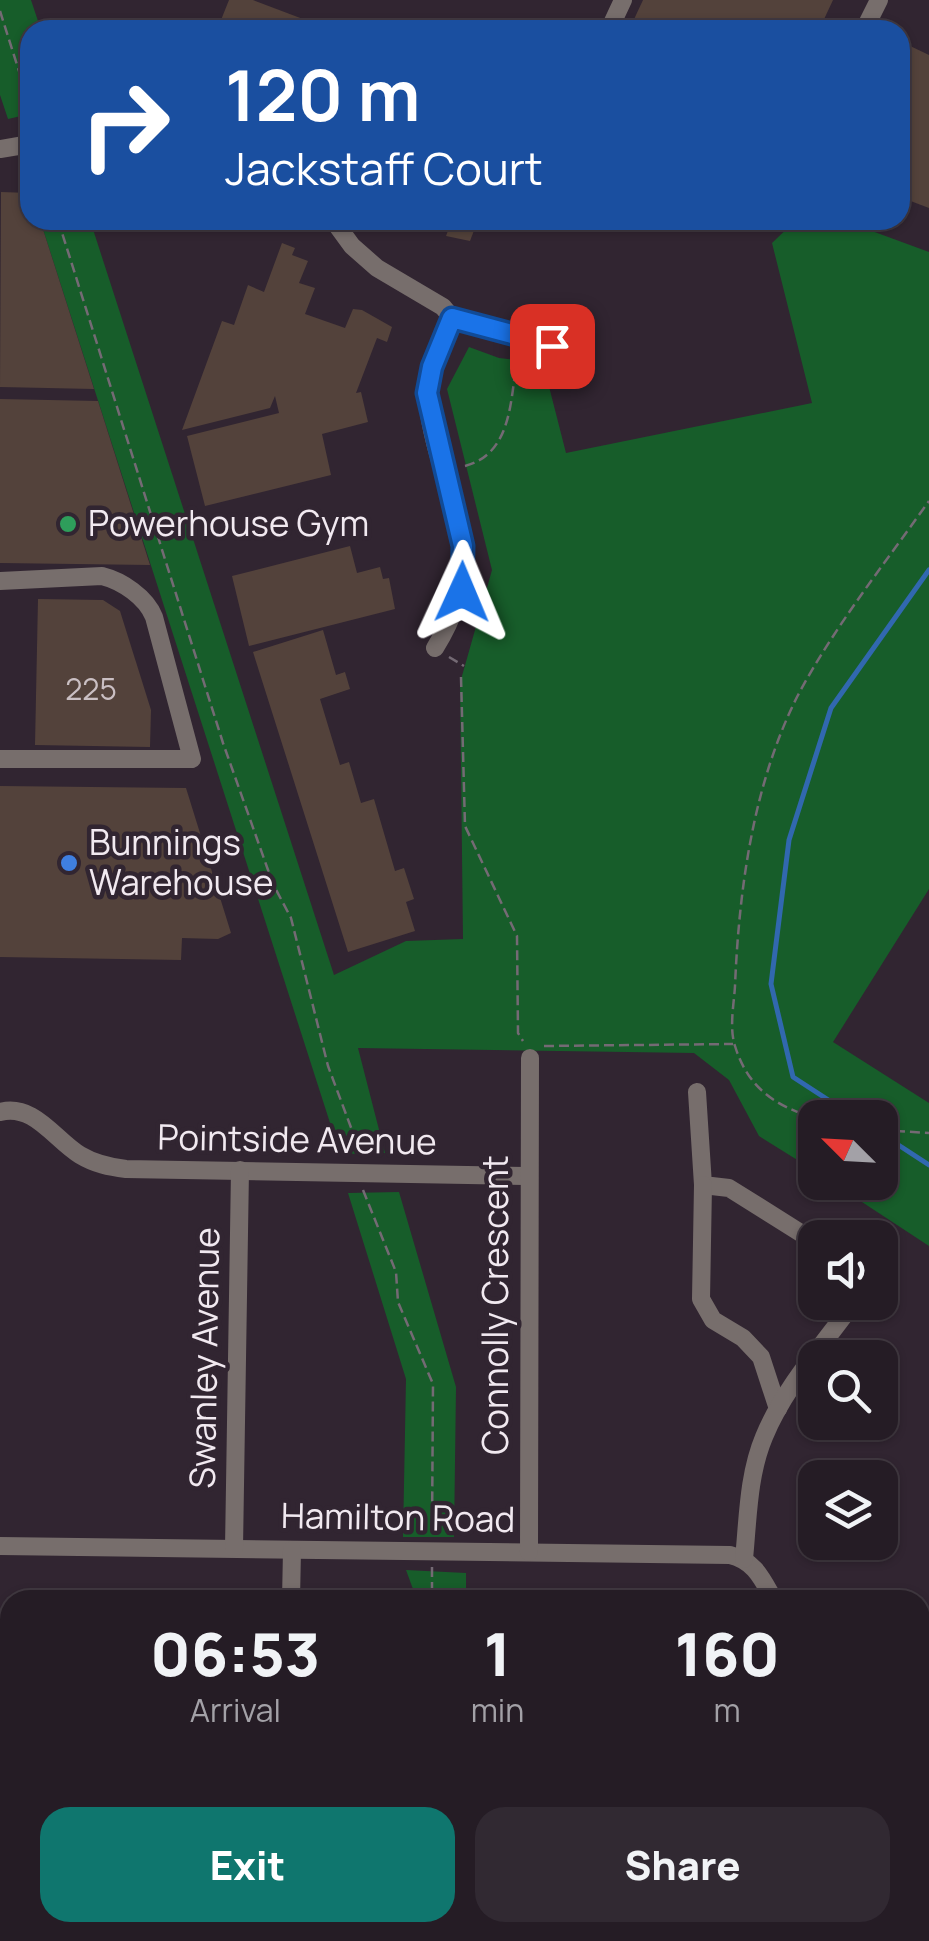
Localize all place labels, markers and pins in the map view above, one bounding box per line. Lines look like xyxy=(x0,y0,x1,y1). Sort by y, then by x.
pin xyxy=(510,304,595,389)
place label: Powerhouse Gym xyxy=(88,499,369,547)
marker: Powerhouse Gym xyxy=(57,513,79,535)
place label: Bunnings Warehouse xyxy=(89,818,273,906)
marker: Bunnings Warehouse xyxy=(58,852,80,874)

